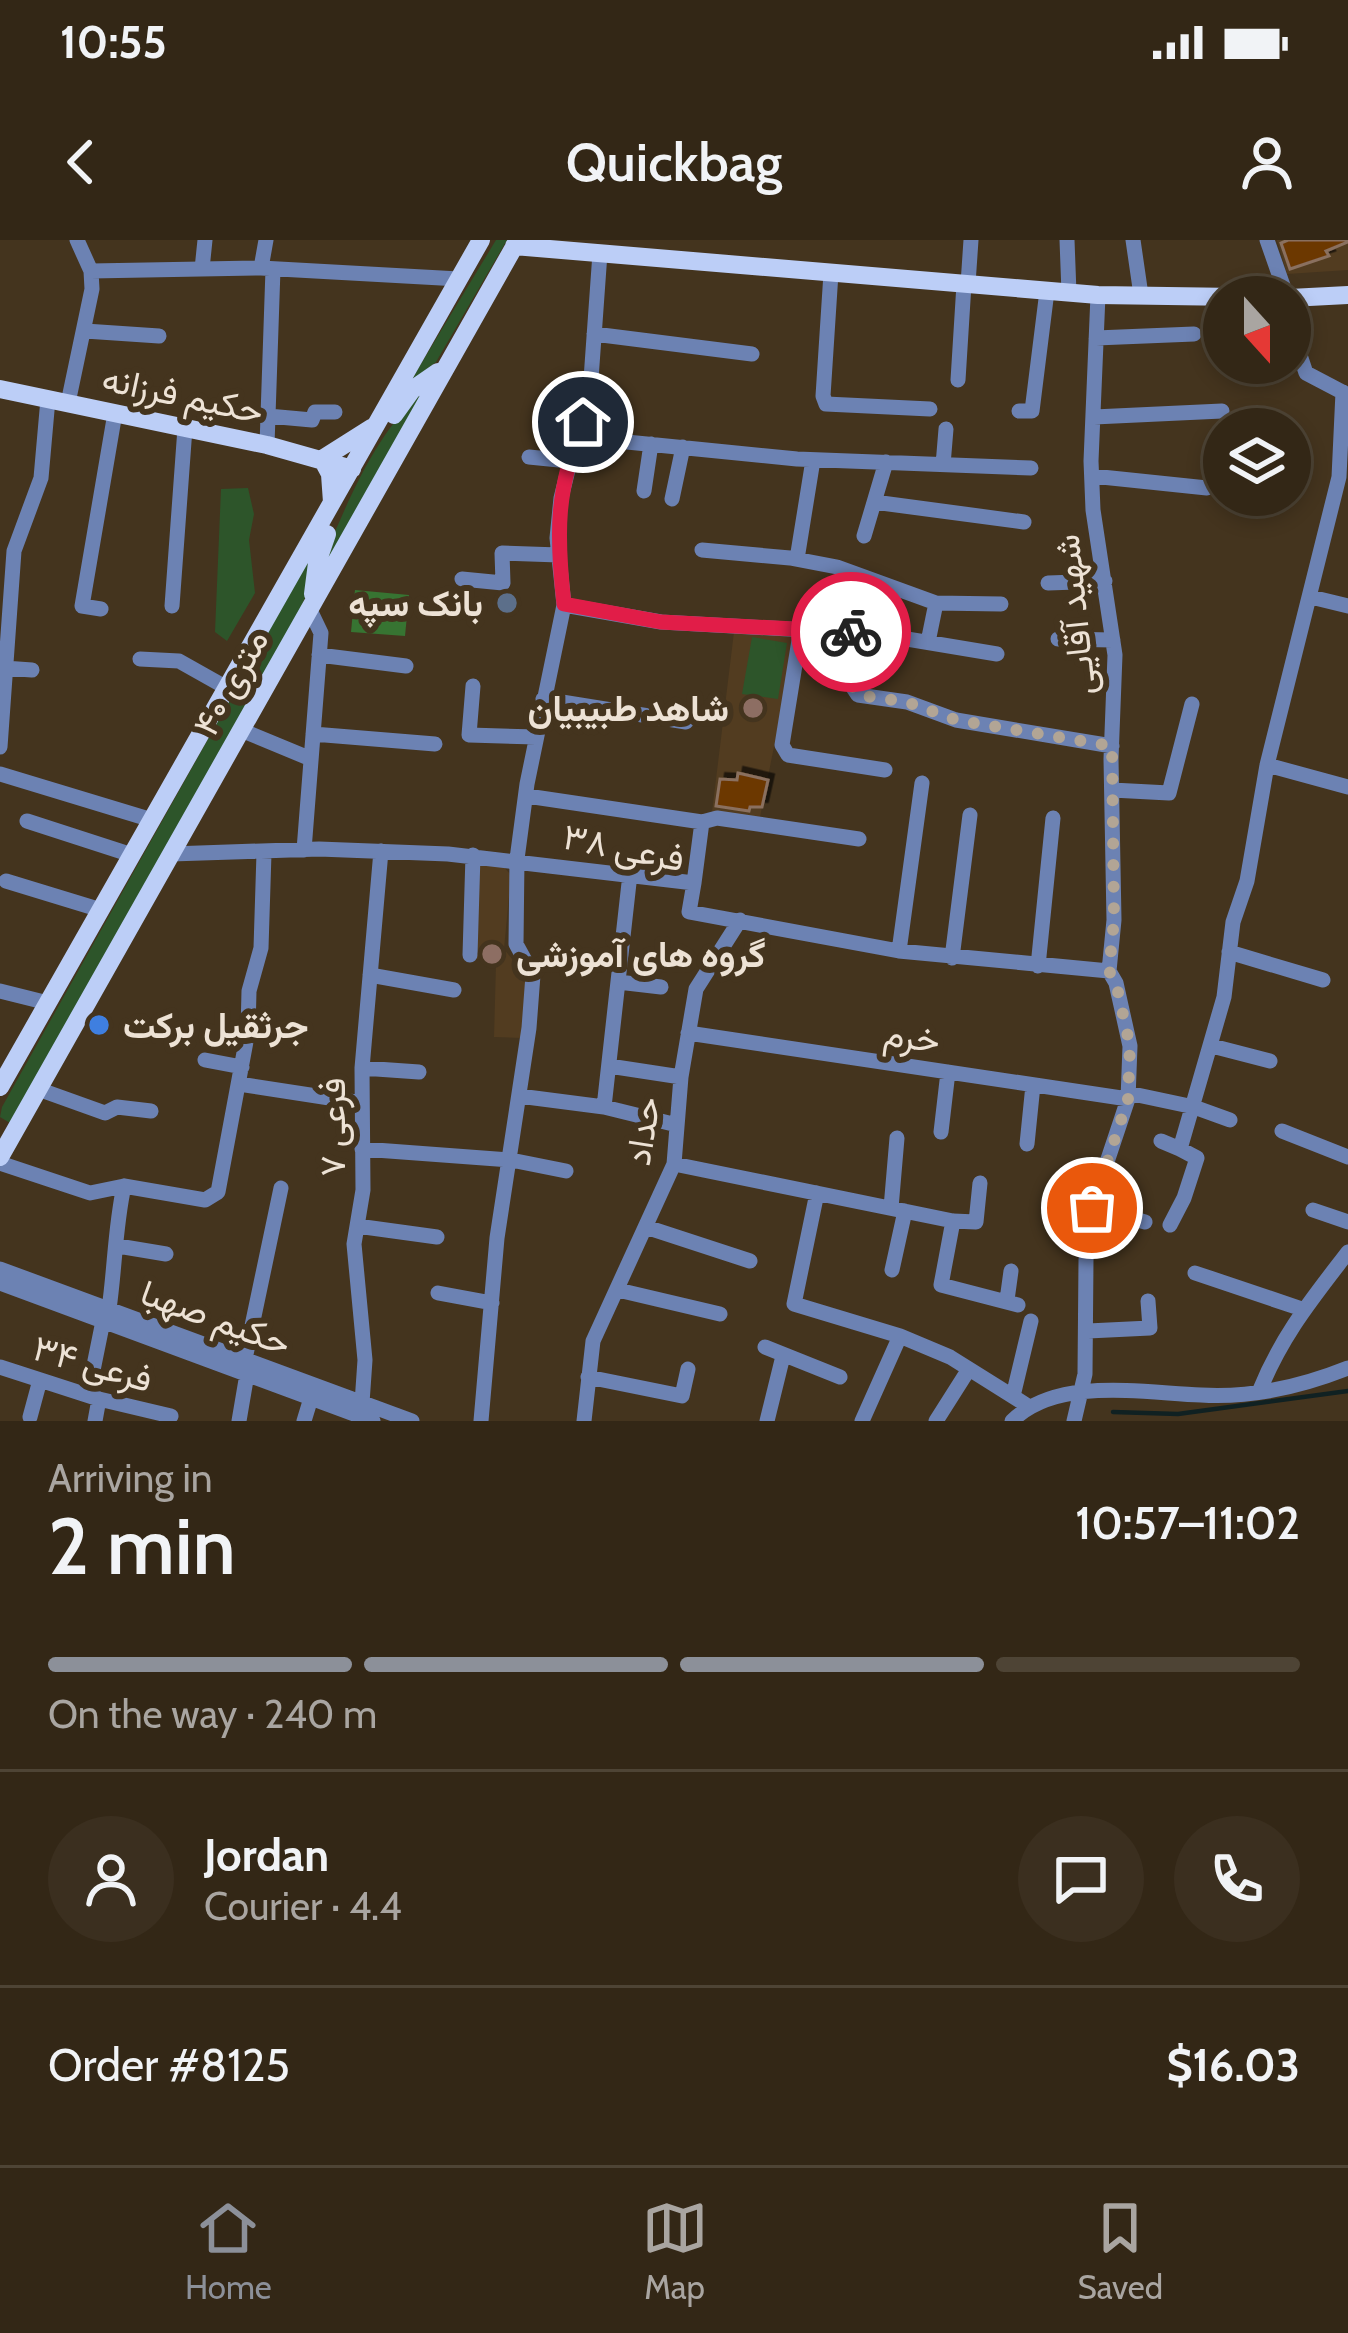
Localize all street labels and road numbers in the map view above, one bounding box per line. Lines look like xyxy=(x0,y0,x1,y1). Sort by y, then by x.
street label: حکیم فرزانه xyxy=(98,355,268,434)
street label: شهید آقایی xyxy=(1044,532,1105,698)
street label: ۴۰ متری xyxy=(183,621,278,744)
street label: فرعی ۳۸ xyxy=(559,814,688,881)
street label: خرم xyxy=(881,1010,943,1064)
street label: فرعی ۷ xyxy=(310,1078,355,1176)
street label: حداد xyxy=(615,1094,669,1168)
street label: حکیم صهبا xyxy=(134,1270,297,1366)
street label: فرعی ۳۴ xyxy=(28,1325,158,1402)

